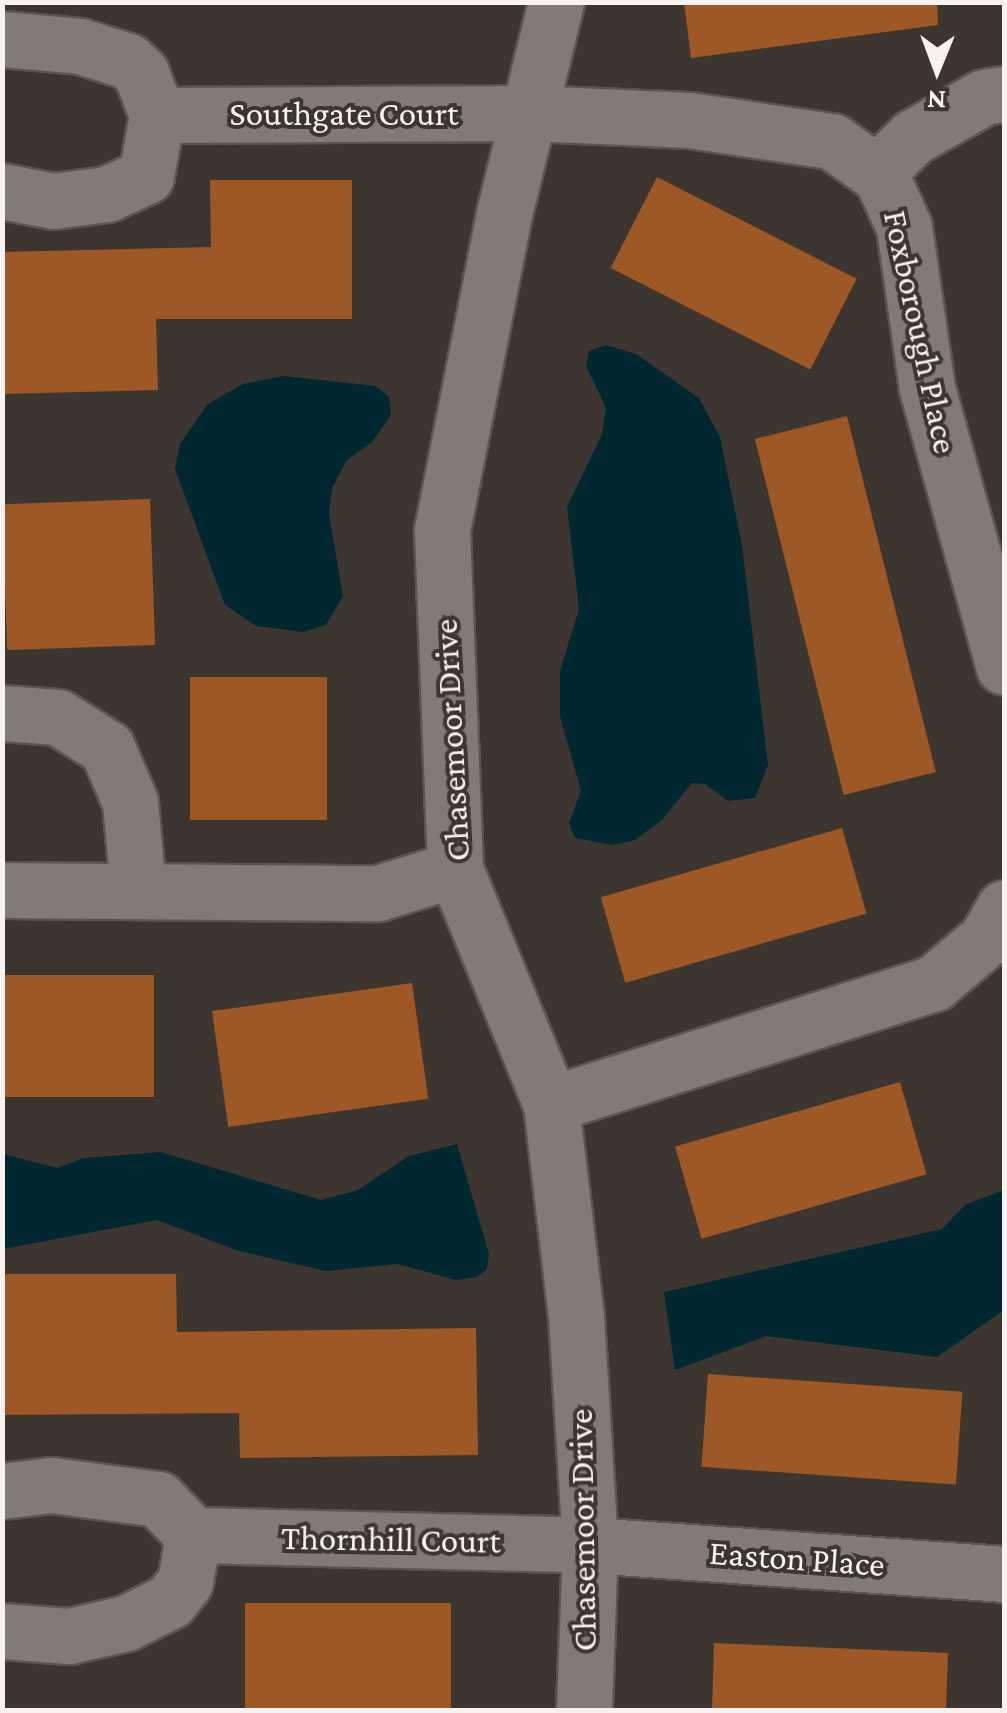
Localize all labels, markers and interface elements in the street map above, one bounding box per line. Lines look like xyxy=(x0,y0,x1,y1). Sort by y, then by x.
north arrow xyxy=(887,20,987,120)
text: N xyxy=(927,85,946,116)
street label: Southgate Court xyxy=(229,93,459,135)
street label: Foxborough Place xyxy=(874,207,966,457)
street label: Chasemoor Drive xyxy=(425,618,479,862)
street label: Chasemoor Drive xyxy=(560,1408,606,1652)
street label: Thornhill Court xyxy=(281,1517,501,1563)
street label: Easton Place xyxy=(708,1532,886,1586)

